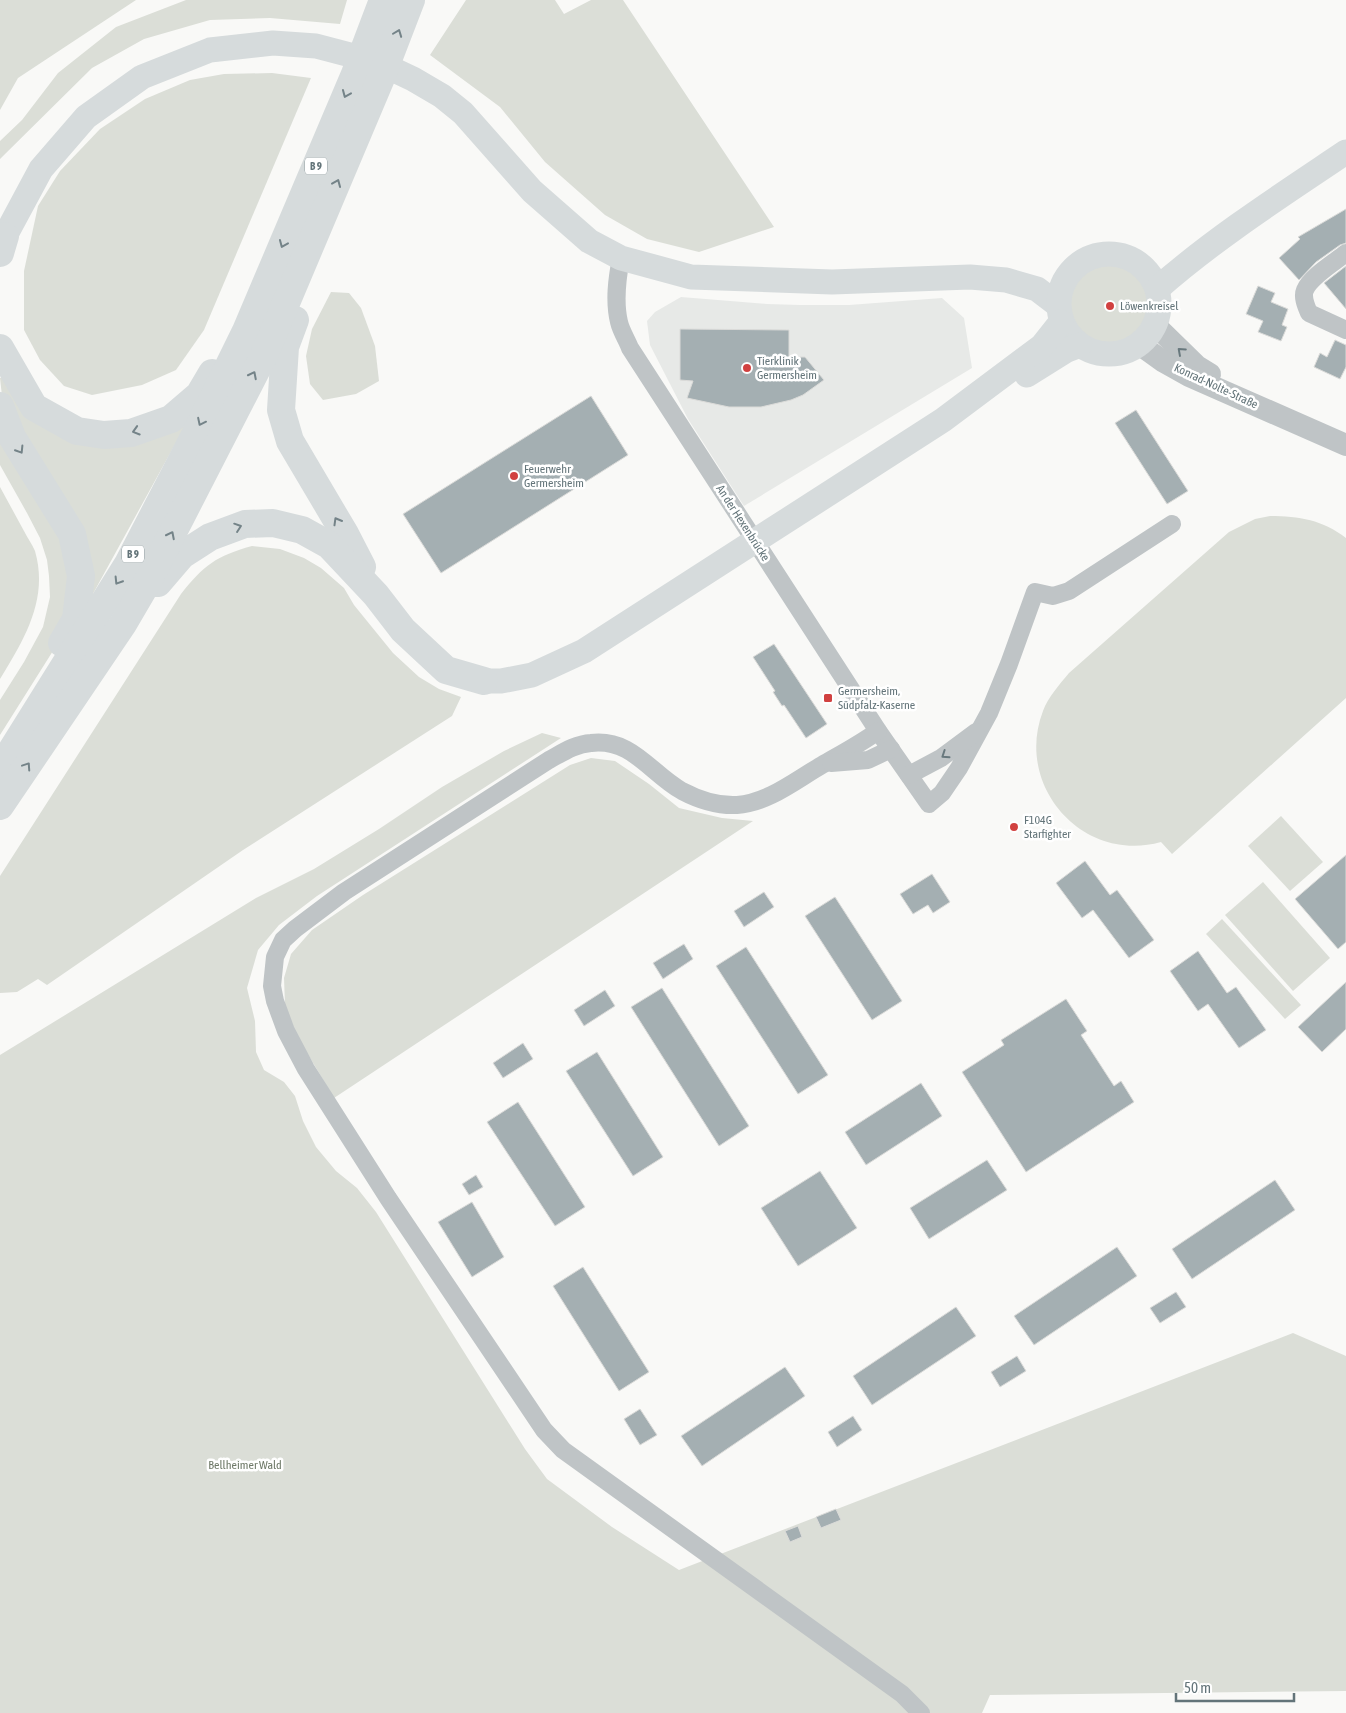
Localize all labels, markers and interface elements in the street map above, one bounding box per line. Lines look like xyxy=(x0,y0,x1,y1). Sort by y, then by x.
one-way arrow xyxy=(392,29,402,38)
one-way arrow xyxy=(342,89,353,98)
road number: B 9 xyxy=(305,158,327,175)
one-way arrow xyxy=(331,179,342,188)
one-way arrow xyxy=(279,239,289,248)
place label: Löwenkreisel xyxy=(1120,299,1179,313)
marker: Löwenkreisel xyxy=(1104,300,1116,312)
one-way arrow xyxy=(1177,348,1186,357)
place label: Tierklinik Germersheim xyxy=(757,354,817,382)
street label: Konrad-Nolte-Straße xyxy=(1172,360,1260,412)
marker: Tierklinik Germersheim xyxy=(741,362,753,374)
one-way arrow xyxy=(247,371,257,380)
one-way arrow xyxy=(197,417,208,426)
one-way arrow xyxy=(132,426,140,436)
one-way arrow xyxy=(14,445,23,454)
place label: Feuerwehr Germersheim xyxy=(524,462,584,490)
marker: Feuerwehr Germersheim xyxy=(508,470,520,482)
street label: An der Hexenbrücke xyxy=(713,482,773,564)
one-way arrow xyxy=(334,518,344,527)
one-way arrow xyxy=(233,523,242,533)
one-way arrow xyxy=(165,531,175,540)
road number: B 9 xyxy=(122,546,144,562)
one-way arrow xyxy=(114,576,124,585)
place label: Germersheim, Südpfalz-Kaserne xyxy=(838,684,915,712)
marker: Germersheim, Südpfalz-Kaserne xyxy=(822,692,834,704)
one-way arrow xyxy=(941,749,951,758)
one-way arrow xyxy=(21,762,30,772)
place label: F104G Starfighter xyxy=(1024,813,1071,841)
marker: F104G Starfighter xyxy=(1008,821,1020,833)
park label: Bellheimer Wald xyxy=(208,1458,282,1472)
scale bar xyxy=(1176,1670,1294,1702)
text: 50 m xyxy=(1184,1679,1211,1696)

